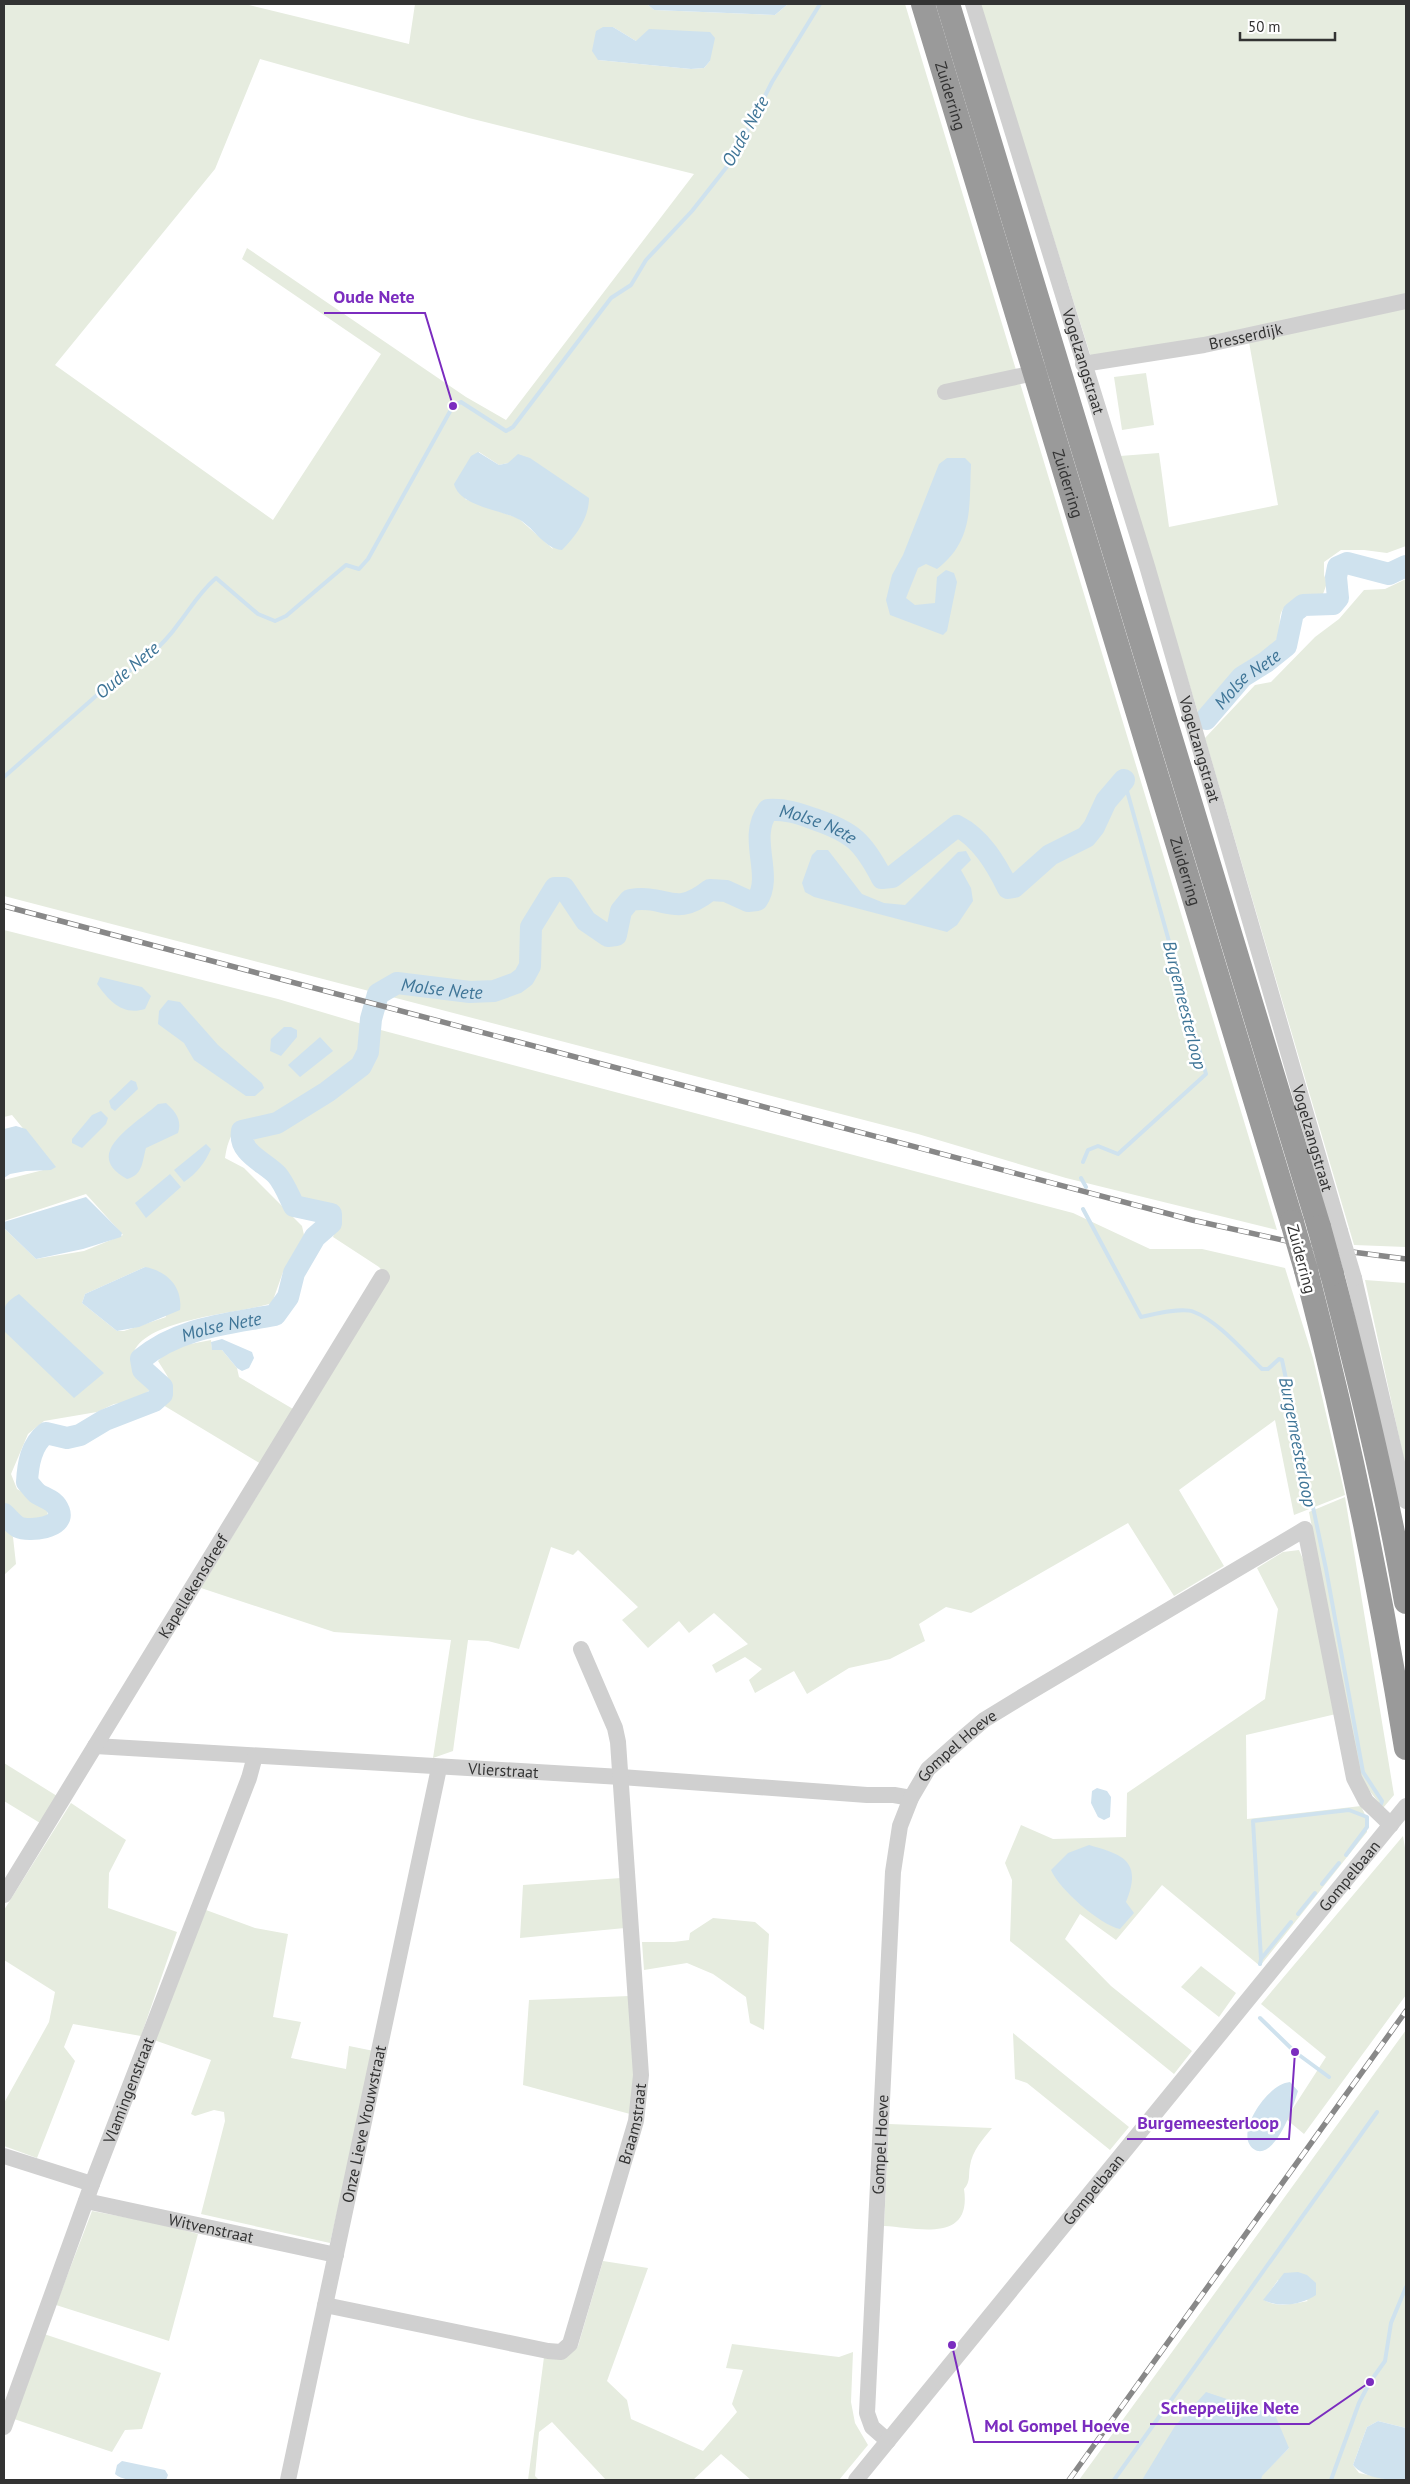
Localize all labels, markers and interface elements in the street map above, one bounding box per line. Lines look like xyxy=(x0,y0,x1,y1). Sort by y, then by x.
scale bar xyxy=(1240,10,1335,42)
text: 50 m xyxy=(1248,17,1281,36)
street label: Zuiderring xyxy=(931,59,971,133)
water label: Oude Nete xyxy=(716,91,774,170)
callout: Oude Nete xyxy=(324,280,425,313)
text: Oude Nete xyxy=(333,285,415,308)
street label: Vogelzangstraat xyxy=(1058,305,1110,417)
street label: Bresserdijk xyxy=(1207,318,1285,354)
street label: Zuiderring xyxy=(1048,447,1088,520)
water label: Oude Nete xyxy=(90,636,164,704)
water label: Molse Nete xyxy=(1208,643,1286,713)
street label: Vogelzangstraat xyxy=(1175,693,1225,805)
water label: Molse Nete xyxy=(778,798,863,849)
street label: Zuiderring xyxy=(1166,834,1205,908)
water label: Burgemeesterloop xyxy=(1158,938,1212,1072)
water label: Molse Nete xyxy=(400,972,484,1004)
street label: Vogelzangstraat xyxy=(1288,1082,1338,1194)
street label: Zuiderring xyxy=(1283,1222,1321,1296)
water label: Molse Nete xyxy=(178,1306,264,1346)
water label: Burgemeesterloop xyxy=(1274,1375,1322,1509)
street label: Kapellekensdreef xyxy=(154,1530,233,1642)
street label: Gompel Hoeve xyxy=(913,1705,1000,1785)
street label: Vlierstraat xyxy=(466,1758,540,1782)
street label: Gompelbaan xyxy=(1314,1836,1384,1915)
street label: Vlamingenstraat xyxy=(98,2034,158,2147)
street label: Onze Lieve Vrouwstraat xyxy=(337,2043,390,2205)
street label: Braamstraat xyxy=(614,2082,650,2167)
street label: Gompel Hoeve xyxy=(868,2094,892,2195)
callout: Burgemeesterloop xyxy=(1127,2106,1289,2139)
text: Burgemeesterloop xyxy=(1137,2111,1279,2134)
street label: Gompelbaan xyxy=(1058,2150,1128,2229)
street label: Witvenstraat xyxy=(167,2209,256,2247)
callout: Scheppelijke Nete xyxy=(1150,2391,1309,2424)
text: Scheppelijke Nete xyxy=(1161,2396,1299,2419)
callout: Mol Gompel Hoeve xyxy=(974,2409,1139,2442)
text: Mol Gompel Hoeve xyxy=(984,2414,1130,2437)

